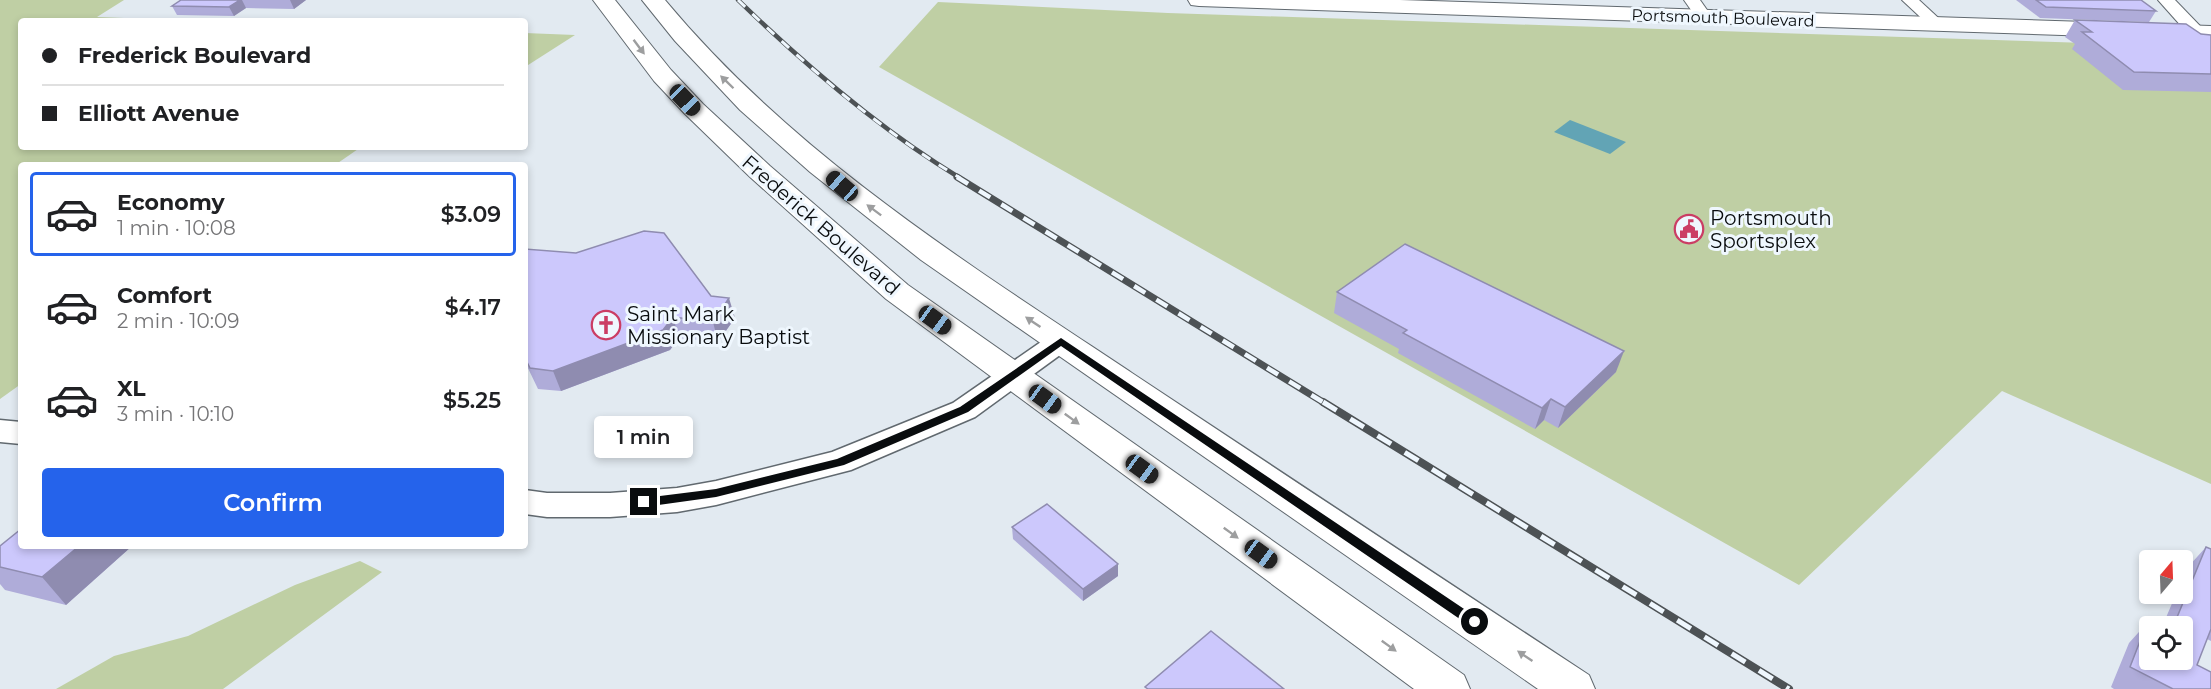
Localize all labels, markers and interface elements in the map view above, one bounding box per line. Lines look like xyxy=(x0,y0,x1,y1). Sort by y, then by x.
street label: Portsmouth Boulevard xyxy=(1631,5,1815,31)
one-way arrow xyxy=(633,39,645,55)
text: Frederick Boulevard xyxy=(78,42,311,69)
one-way arrow xyxy=(720,76,734,90)
car xyxy=(666,81,704,119)
text: Elliott Avenue xyxy=(78,100,239,127)
street label: Frederick Boulevard xyxy=(737,150,905,300)
car xyxy=(823,167,861,205)
icon: car xyxy=(45,187,99,241)
text: Economy xyxy=(117,189,225,216)
text: $3.09 xyxy=(441,201,501,228)
one-way arrow xyxy=(867,204,883,216)
place label: Portsmouth Sportsplex xyxy=(1710,206,1832,253)
public building icon: Portsmouth Sportsplex xyxy=(1673,213,1705,245)
text: 1 min · 10:08 xyxy=(117,216,236,240)
icon: car xyxy=(45,280,99,334)
text: Comfort xyxy=(117,282,212,309)
text: $4.17 xyxy=(445,294,501,321)
place label: Saint Mark Missionary Baptist xyxy=(627,302,810,349)
car xyxy=(915,302,955,338)
text: 2 min · 10:09 xyxy=(117,309,239,333)
church icon: Saint Mark Missionary Baptist xyxy=(590,309,622,341)
one-way arrow xyxy=(1025,317,1042,328)
icon: car xyxy=(45,373,99,427)
text: XL xyxy=(117,375,146,402)
car xyxy=(1025,381,1065,417)
text: $5.25 xyxy=(443,387,501,414)
text: 3 min · 10:10 xyxy=(117,402,234,426)
one-way arrow xyxy=(1064,413,1080,425)
callout: 1 min xyxy=(594,415,694,457)
text: 1 min xyxy=(617,425,670,449)
car xyxy=(1122,451,1162,487)
button: Confirm xyxy=(42,468,504,537)
route end xyxy=(630,488,657,515)
one-way arrow xyxy=(1222,527,1238,539)
car xyxy=(1241,536,1281,572)
north arrow xyxy=(2139,550,2193,604)
map controls xyxy=(2139,550,2193,670)
route start xyxy=(1461,608,1488,635)
button: locate xyxy=(2139,616,2193,670)
one-way arrow xyxy=(1382,640,1397,652)
one-way arrow xyxy=(1517,650,1533,662)

